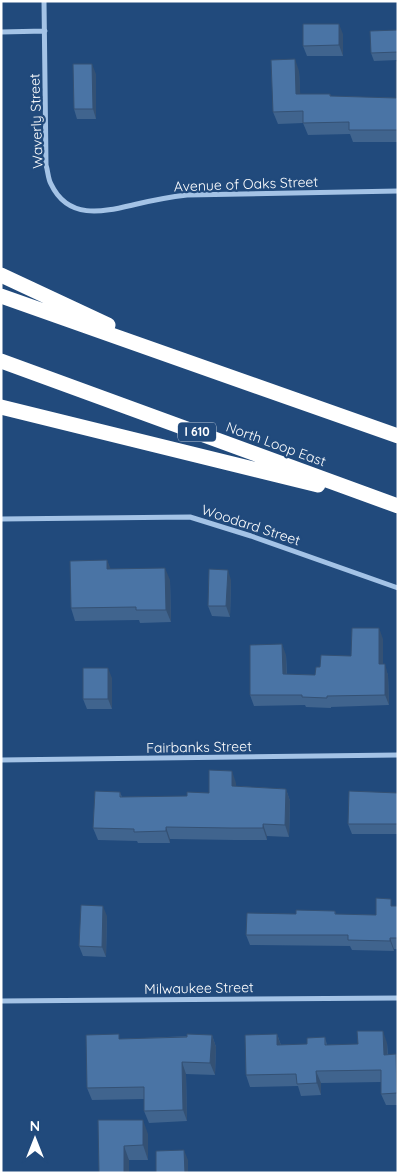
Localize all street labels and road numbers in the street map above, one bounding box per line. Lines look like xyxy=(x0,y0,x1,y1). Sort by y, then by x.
street label: Waverly Street xyxy=(25,73,47,169)
street label: Avenue of Oaks Street xyxy=(174,172,319,196)
street label: North Loop East xyxy=(224,418,329,470)
road number: I 610 xyxy=(178,422,216,442)
street label: Woodard Street xyxy=(199,501,303,550)
street label: Fairbanks Street xyxy=(146,737,252,757)
street label: Milwaukee Street xyxy=(144,978,254,998)

